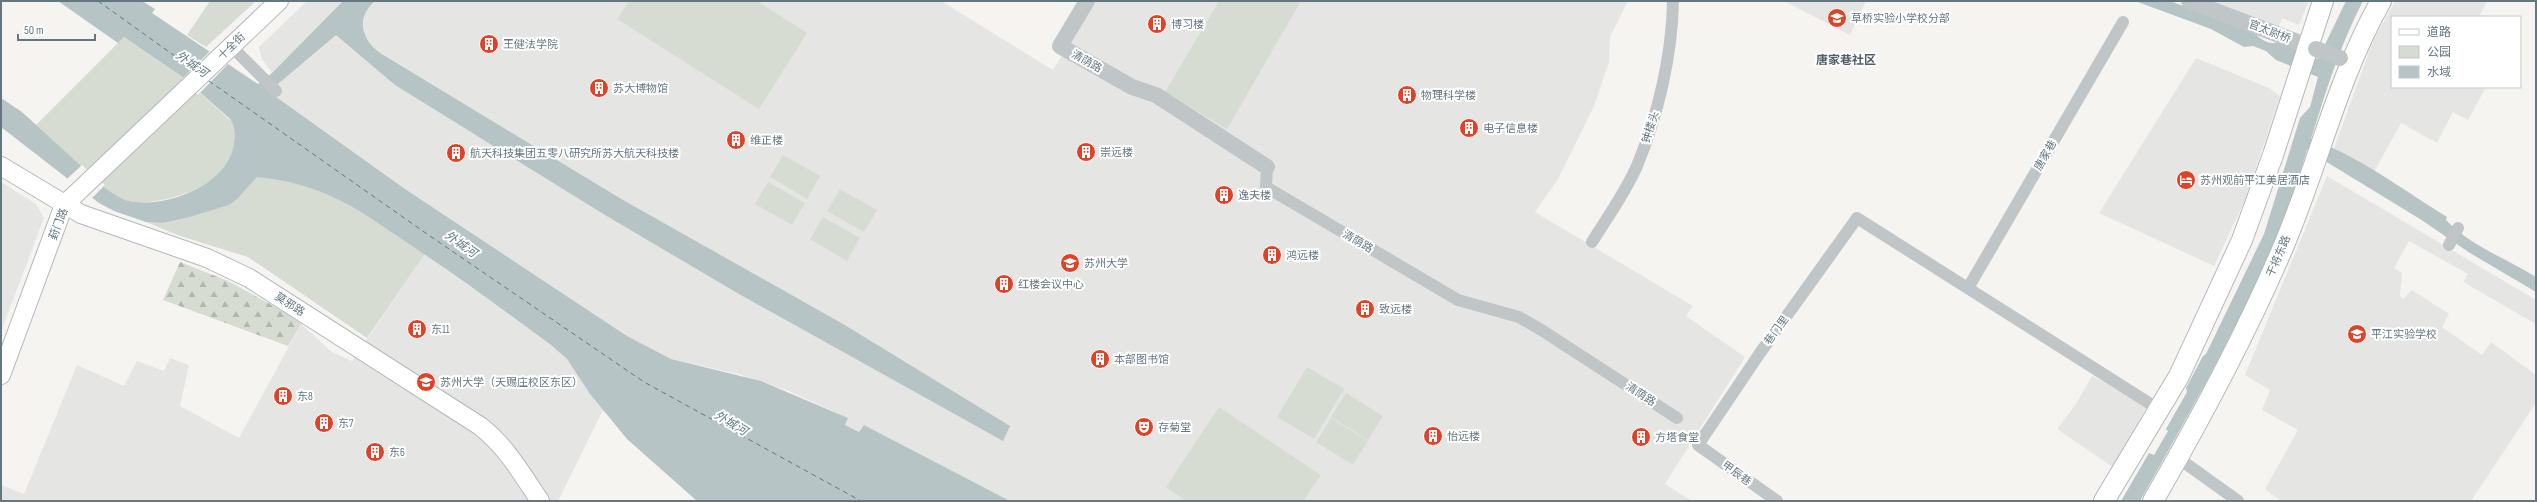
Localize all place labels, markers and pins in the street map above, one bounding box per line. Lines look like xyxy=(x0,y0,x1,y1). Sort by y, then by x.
school or university icon: 草桥实验小学校分部 xyxy=(1826,7,1848,29)
place label: 草桥实验小学校分部 xyxy=(1851,12,1950,25)
building icon: 博习楼 xyxy=(1146,13,1168,35)
place label: 博习楼 xyxy=(1171,18,1204,31)
building icon: 王健法学院 xyxy=(478,33,500,55)
place label: 王健法学院 xyxy=(503,38,558,51)
building icon: 苏大博物馆 xyxy=(588,77,610,99)
place label: 苏大博物馆 xyxy=(613,82,668,95)
building icon: 物理科学楼 xyxy=(1396,84,1418,106)
place label: 物理科学楼 xyxy=(1421,89,1476,102)
building icon: 电子信息楼 xyxy=(1458,117,1480,139)
place label: 电子信息楼 xyxy=(1483,122,1538,135)
building icon: 维正楼 xyxy=(725,129,747,151)
place label: 维正楼 xyxy=(750,134,783,147)
building icon: 崇远楼 xyxy=(1075,141,1097,163)
building icon: 航天科技集团五零八研究所苏大航天科技楼 xyxy=(445,142,467,164)
place label: 崇远楼 xyxy=(1100,146,1133,159)
place label: 航天科技集团五零八研究所苏大航天科技楼 xyxy=(470,147,679,160)
hotel icon: 苏州观前平江美居酒店 xyxy=(2175,169,2197,191)
place label: 苏州观前平江美居酒店 xyxy=(2200,174,2310,187)
building icon: 逸夫楼 xyxy=(1213,184,1235,206)
place label: 逸夫楼 xyxy=(1238,189,1271,202)
building icon: 鸿远楼 xyxy=(1261,244,1283,266)
place label: 鸿远楼 xyxy=(1286,249,1319,262)
school or university icon: 苏州大学 xyxy=(1059,252,1081,274)
place label: 苏州大学 xyxy=(1084,257,1128,270)
building icon: 红楼会议中心 xyxy=(993,273,1015,295)
place label: 红楼会议中心 xyxy=(1018,278,1084,291)
building icon: 致远楼 xyxy=(1354,298,1376,320)
place label: 致远楼 xyxy=(1379,303,1412,316)
building icon: 东11 xyxy=(406,318,428,340)
place label: 东11 xyxy=(431,323,450,336)
school or university icon: 平江实验学校 xyxy=(2346,323,2368,345)
place label: 平江实验学校 xyxy=(2371,328,2437,341)
building icon: 本部图书馆 xyxy=(1089,348,1111,370)
place label: 本部图书馆 xyxy=(1114,353,1169,366)
school or university icon: 苏州大学（天赐庄校区东区） xyxy=(415,371,437,393)
place label: 苏州大学（天赐庄校区东区） xyxy=(440,376,583,389)
building icon: 东8 xyxy=(272,385,294,407)
place label: 东8 xyxy=(297,390,313,403)
building icon: 东7 xyxy=(313,412,335,434)
theatre icon: 存菊堂 xyxy=(1133,416,1155,438)
place label: 东7 xyxy=(338,417,354,430)
place label: 存菊堂 xyxy=(1158,421,1191,434)
building icon: 怡远楼 xyxy=(1422,425,1444,447)
building icon: 方塔食堂 xyxy=(1630,426,1652,448)
place label: 怡远楼 xyxy=(1447,430,1480,443)
place label: 方塔食堂 xyxy=(1655,431,1699,444)
building icon: 东6 xyxy=(364,441,386,463)
place label: 东6 xyxy=(389,446,405,459)

